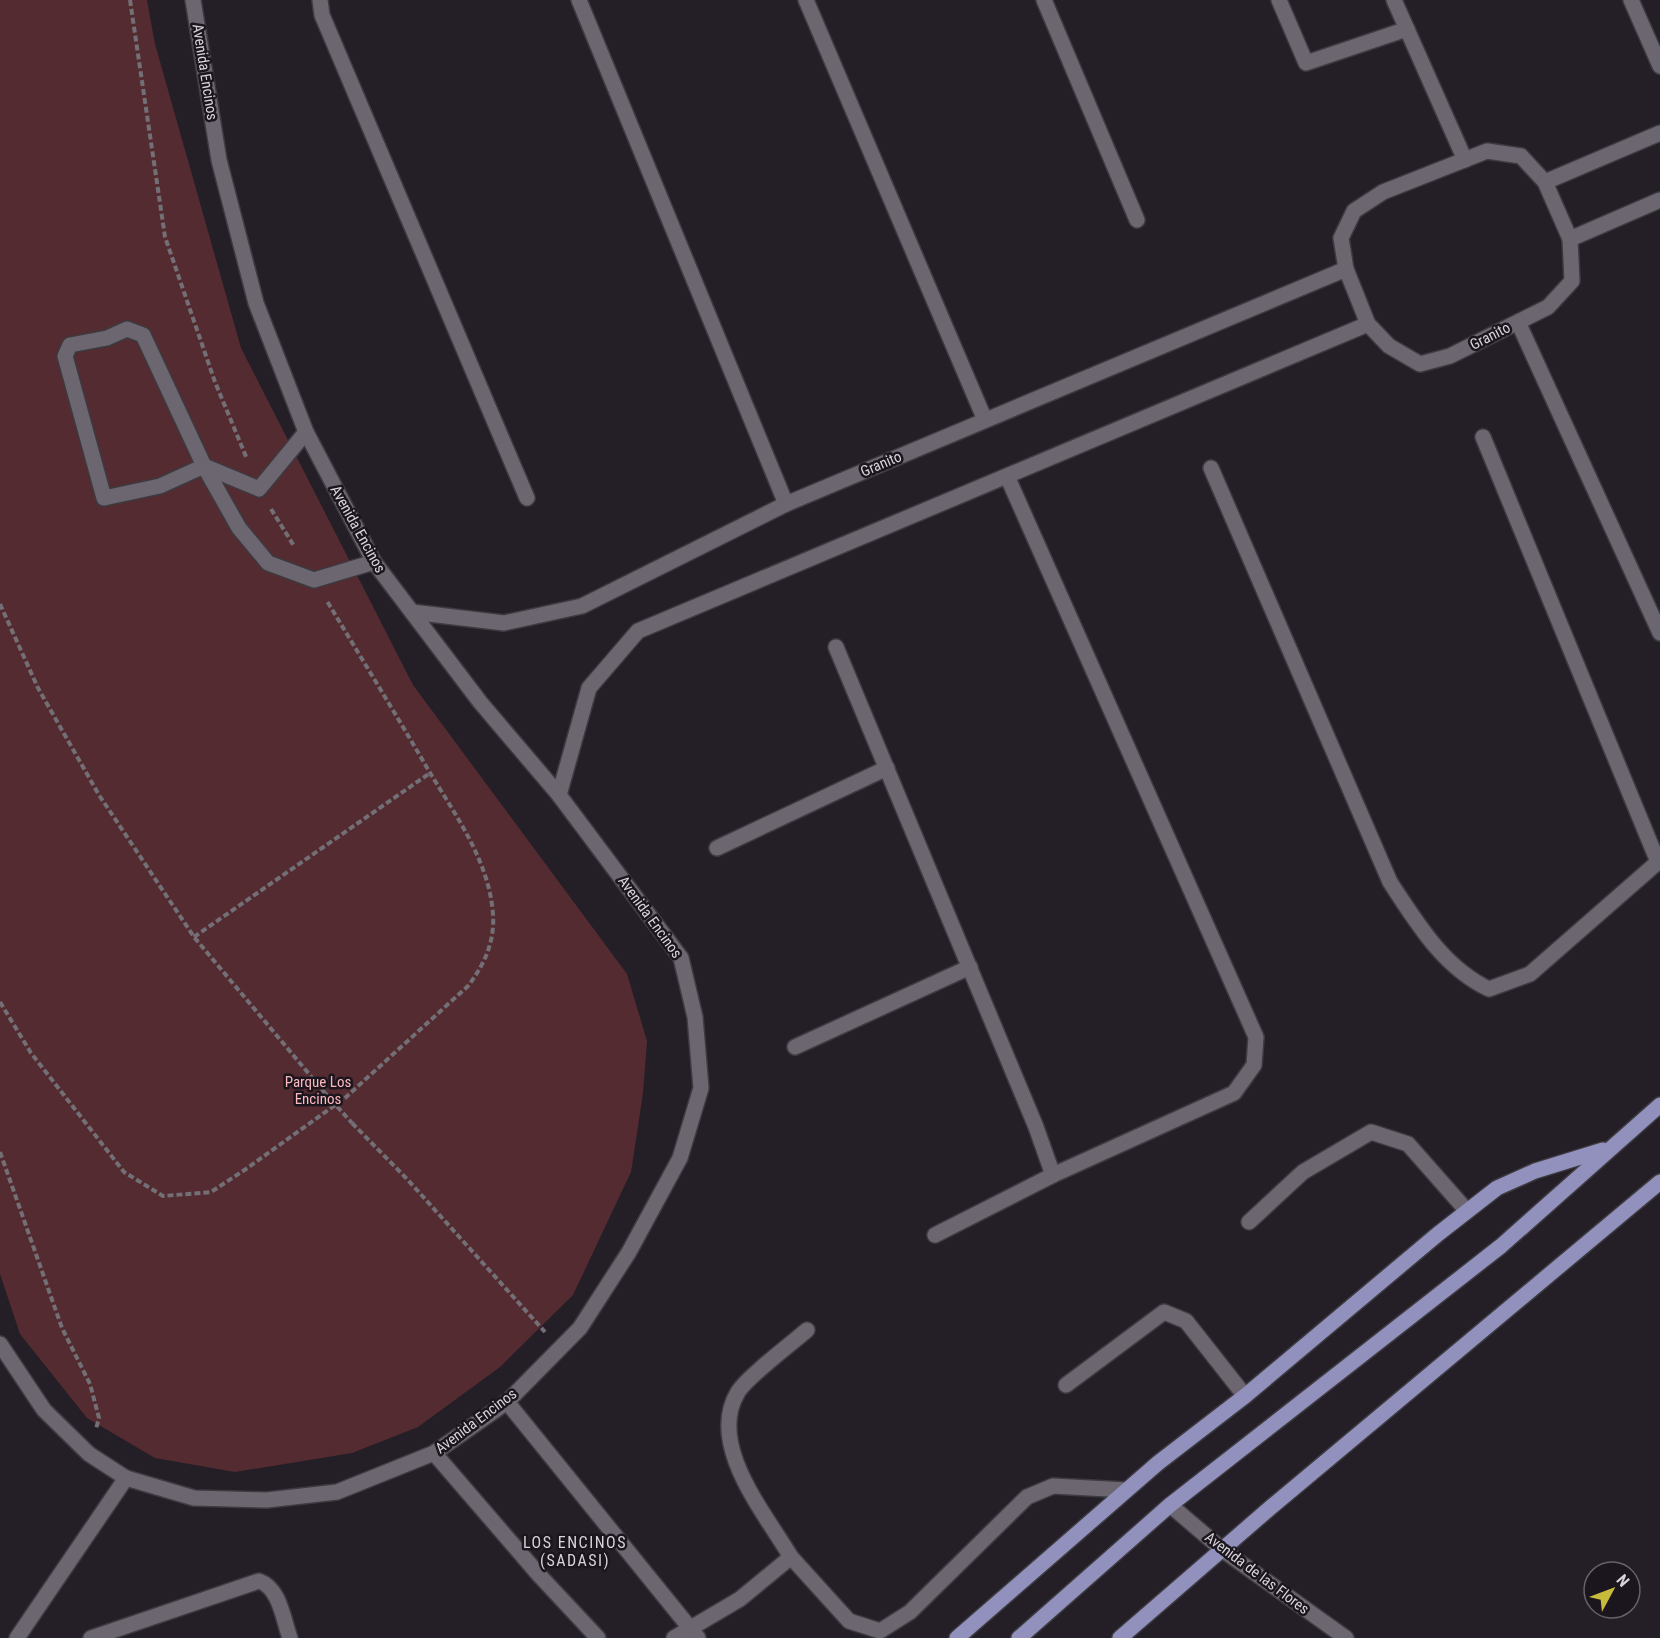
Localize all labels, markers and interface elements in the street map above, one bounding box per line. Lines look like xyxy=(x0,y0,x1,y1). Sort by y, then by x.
street label: Avenida Encinos xyxy=(189,23,222,122)
street label: Granito xyxy=(1467,318,1513,354)
street label: Granito xyxy=(858,447,904,481)
street label: Avenida Encinos xyxy=(327,482,389,576)
street label: Avenida Encinos xyxy=(614,872,686,962)
park label: Parque Los Encinos xyxy=(285,1073,351,1108)
street label: Avenida Encinos xyxy=(432,1384,520,1457)
street label: Avenida de las Flores xyxy=(1201,1528,1313,1618)
district label: LOS ENCINOS (SADASI) xyxy=(523,1533,627,1570)
north arrow xyxy=(1582,1560,1642,1620)
text: N xyxy=(1613,1571,1633,1590)

